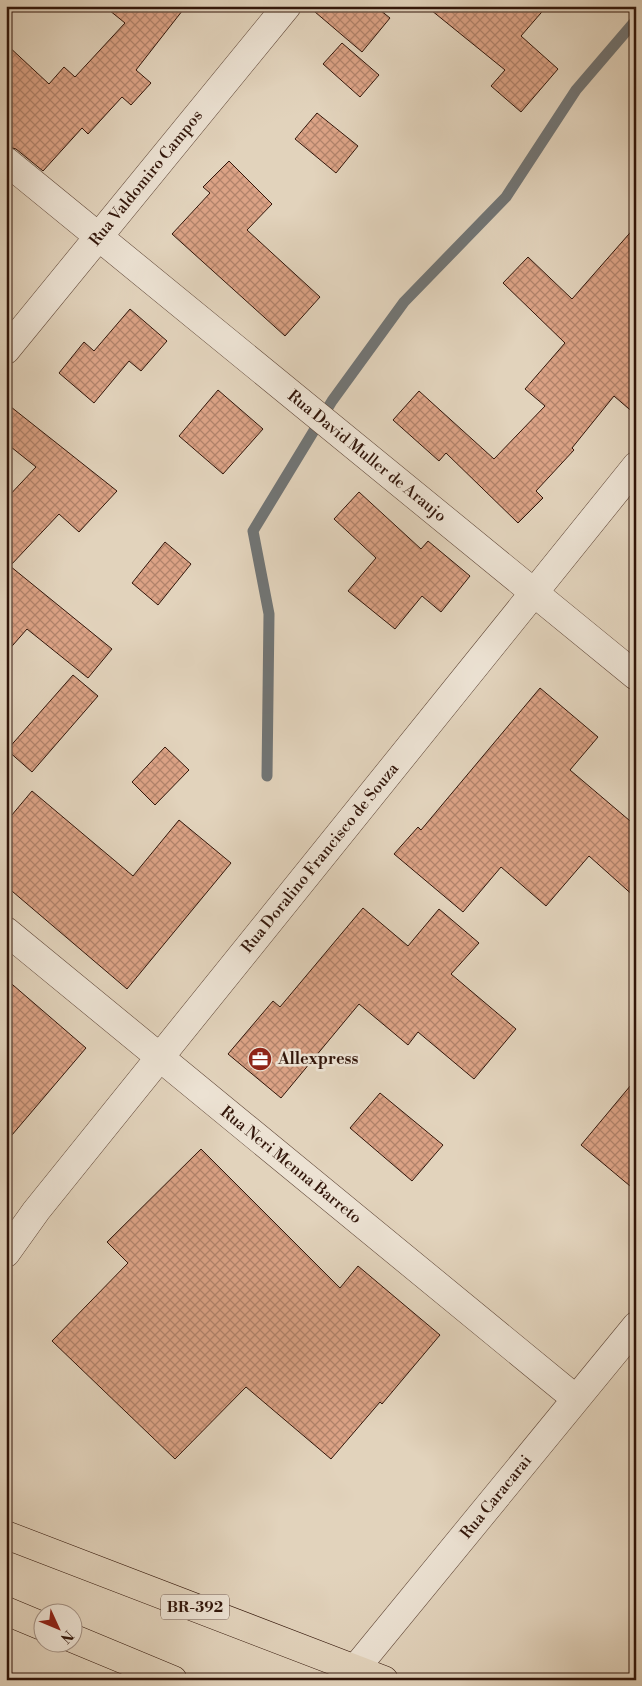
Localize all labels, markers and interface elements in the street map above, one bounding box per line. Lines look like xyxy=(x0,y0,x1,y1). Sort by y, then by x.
street label: Rua Valdomiro Campos xyxy=(85,106,207,250)
street label: Rua David Muller de Araujo xyxy=(284,386,450,526)
street label: Rua Doralino Francisco de Souza xyxy=(237,758,403,957)
office icon: Allexpress xyxy=(247,1046,273,1072)
place label: Allexpress xyxy=(277,1049,358,1069)
street label: Rua Neri Menna Barreto xyxy=(216,1102,366,1228)
street label: Rua Caracarai xyxy=(456,1451,536,1543)
road number: BR-392 xyxy=(161,1594,229,1620)
north arrow xyxy=(32,1604,82,1654)
text: N xyxy=(56,1626,77,1647)

